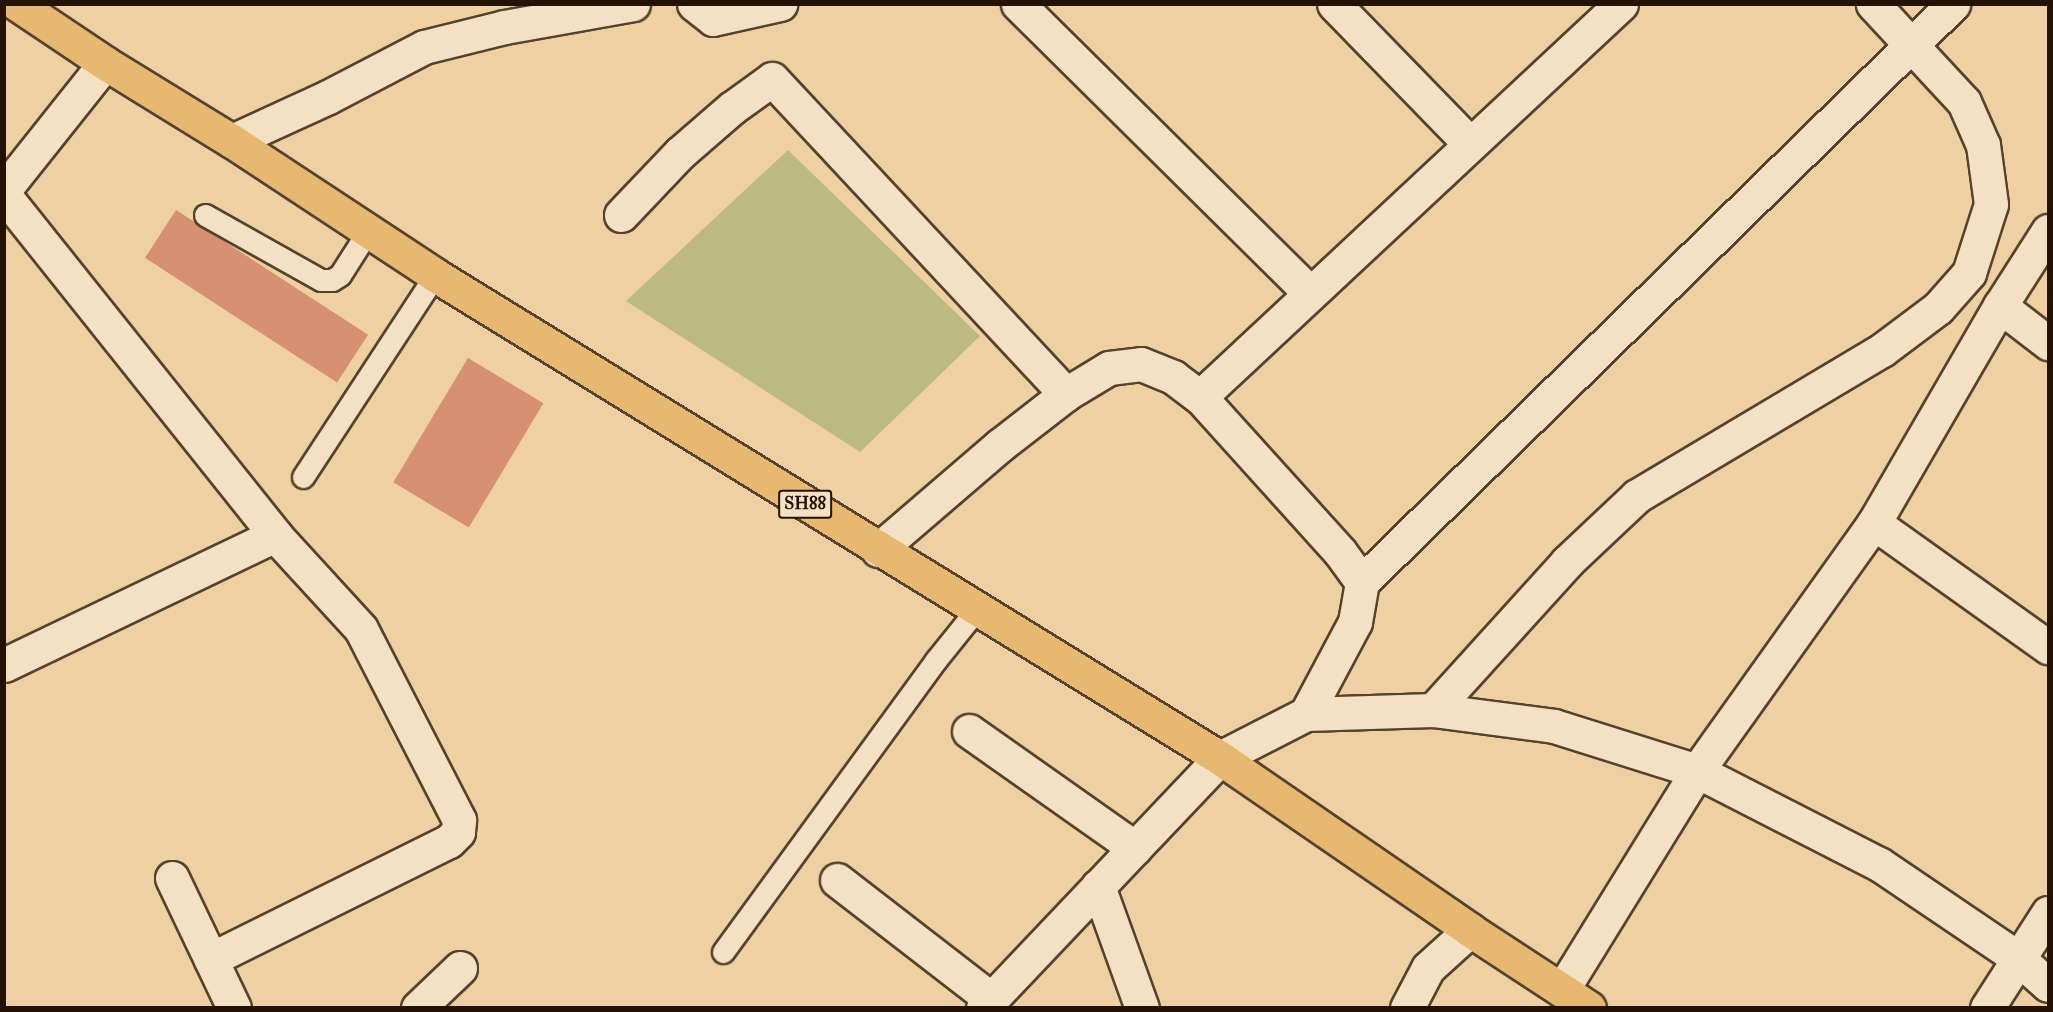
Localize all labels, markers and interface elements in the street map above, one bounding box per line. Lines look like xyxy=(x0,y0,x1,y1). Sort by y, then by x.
road number: SH88 xyxy=(778,489,832,519)

